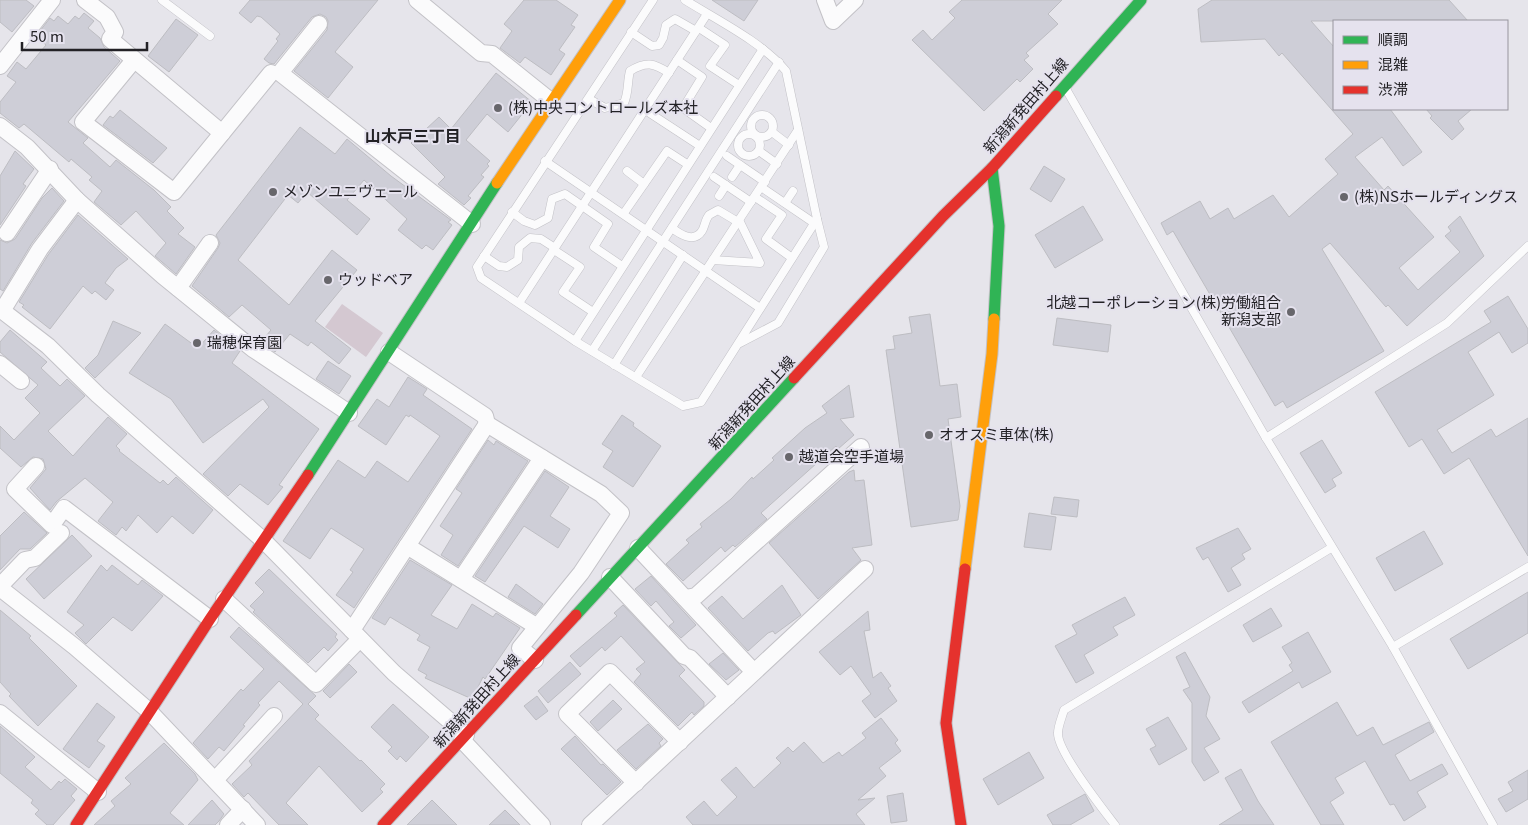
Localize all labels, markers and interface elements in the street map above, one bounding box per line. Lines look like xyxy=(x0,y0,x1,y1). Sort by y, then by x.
scale bar xyxy=(22,20,148,52)
legend xyxy=(1333,20,1508,110)
text: 50 m xyxy=(30,25,64,46)
text: 順調 xyxy=(1378,28,1408,49)
street label: 新潟新発田村上線 xyxy=(978,53,1072,157)
text: 混雑 xyxy=(1378,53,1408,74)
text: 渋滞 xyxy=(1378,78,1408,99)
place label: (株)中央コントロールズ本社 xyxy=(508,96,698,117)
marker: (株)中央コントロールズ本社 xyxy=(492,102,504,114)
district label: 山木戸三丁目 xyxy=(365,123,461,147)
place label: メゾンユニヴェール xyxy=(283,180,418,201)
place label: (株)NSホールディングス xyxy=(1354,185,1518,206)
marker: メゾンユニヴェール xyxy=(267,186,279,198)
marker: (株)NSホールディングス xyxy=(1338,191,1350,203)
place label: ウッドベア xyxy=(338,268,413,289)
marker: ウッドベア xyxy=(322,274,334,286)
place label: 北越コーポレーション(株)労働組合 新潟支部 xyxy=(1046,291,1281,329)
marker: 北越コーポレーション(株)労働組合 新潟支部 xyxy=(1285,306,1297,318)
place label: 瑞穂保育園 xyxy=(207,331,282,352)
marker: 瑞穂保育園 xyxy=(191,337,203,349)
street label: 新潟新発田村上線 xyxy=(703,350,799,454)
place label: オオスミ車体(株) xyxy=(939,423,1054,444)
marker: オオスミ車体(株) xyxy=(923,429,935,441)
place label: 越道会空手道場 xyxy=(798,445,904,466)
marker: 越道会空手道場 xyxy=(783,451,795,463)
street label: 新潟新発田村上線 xyxy=(428,648,524,752)

